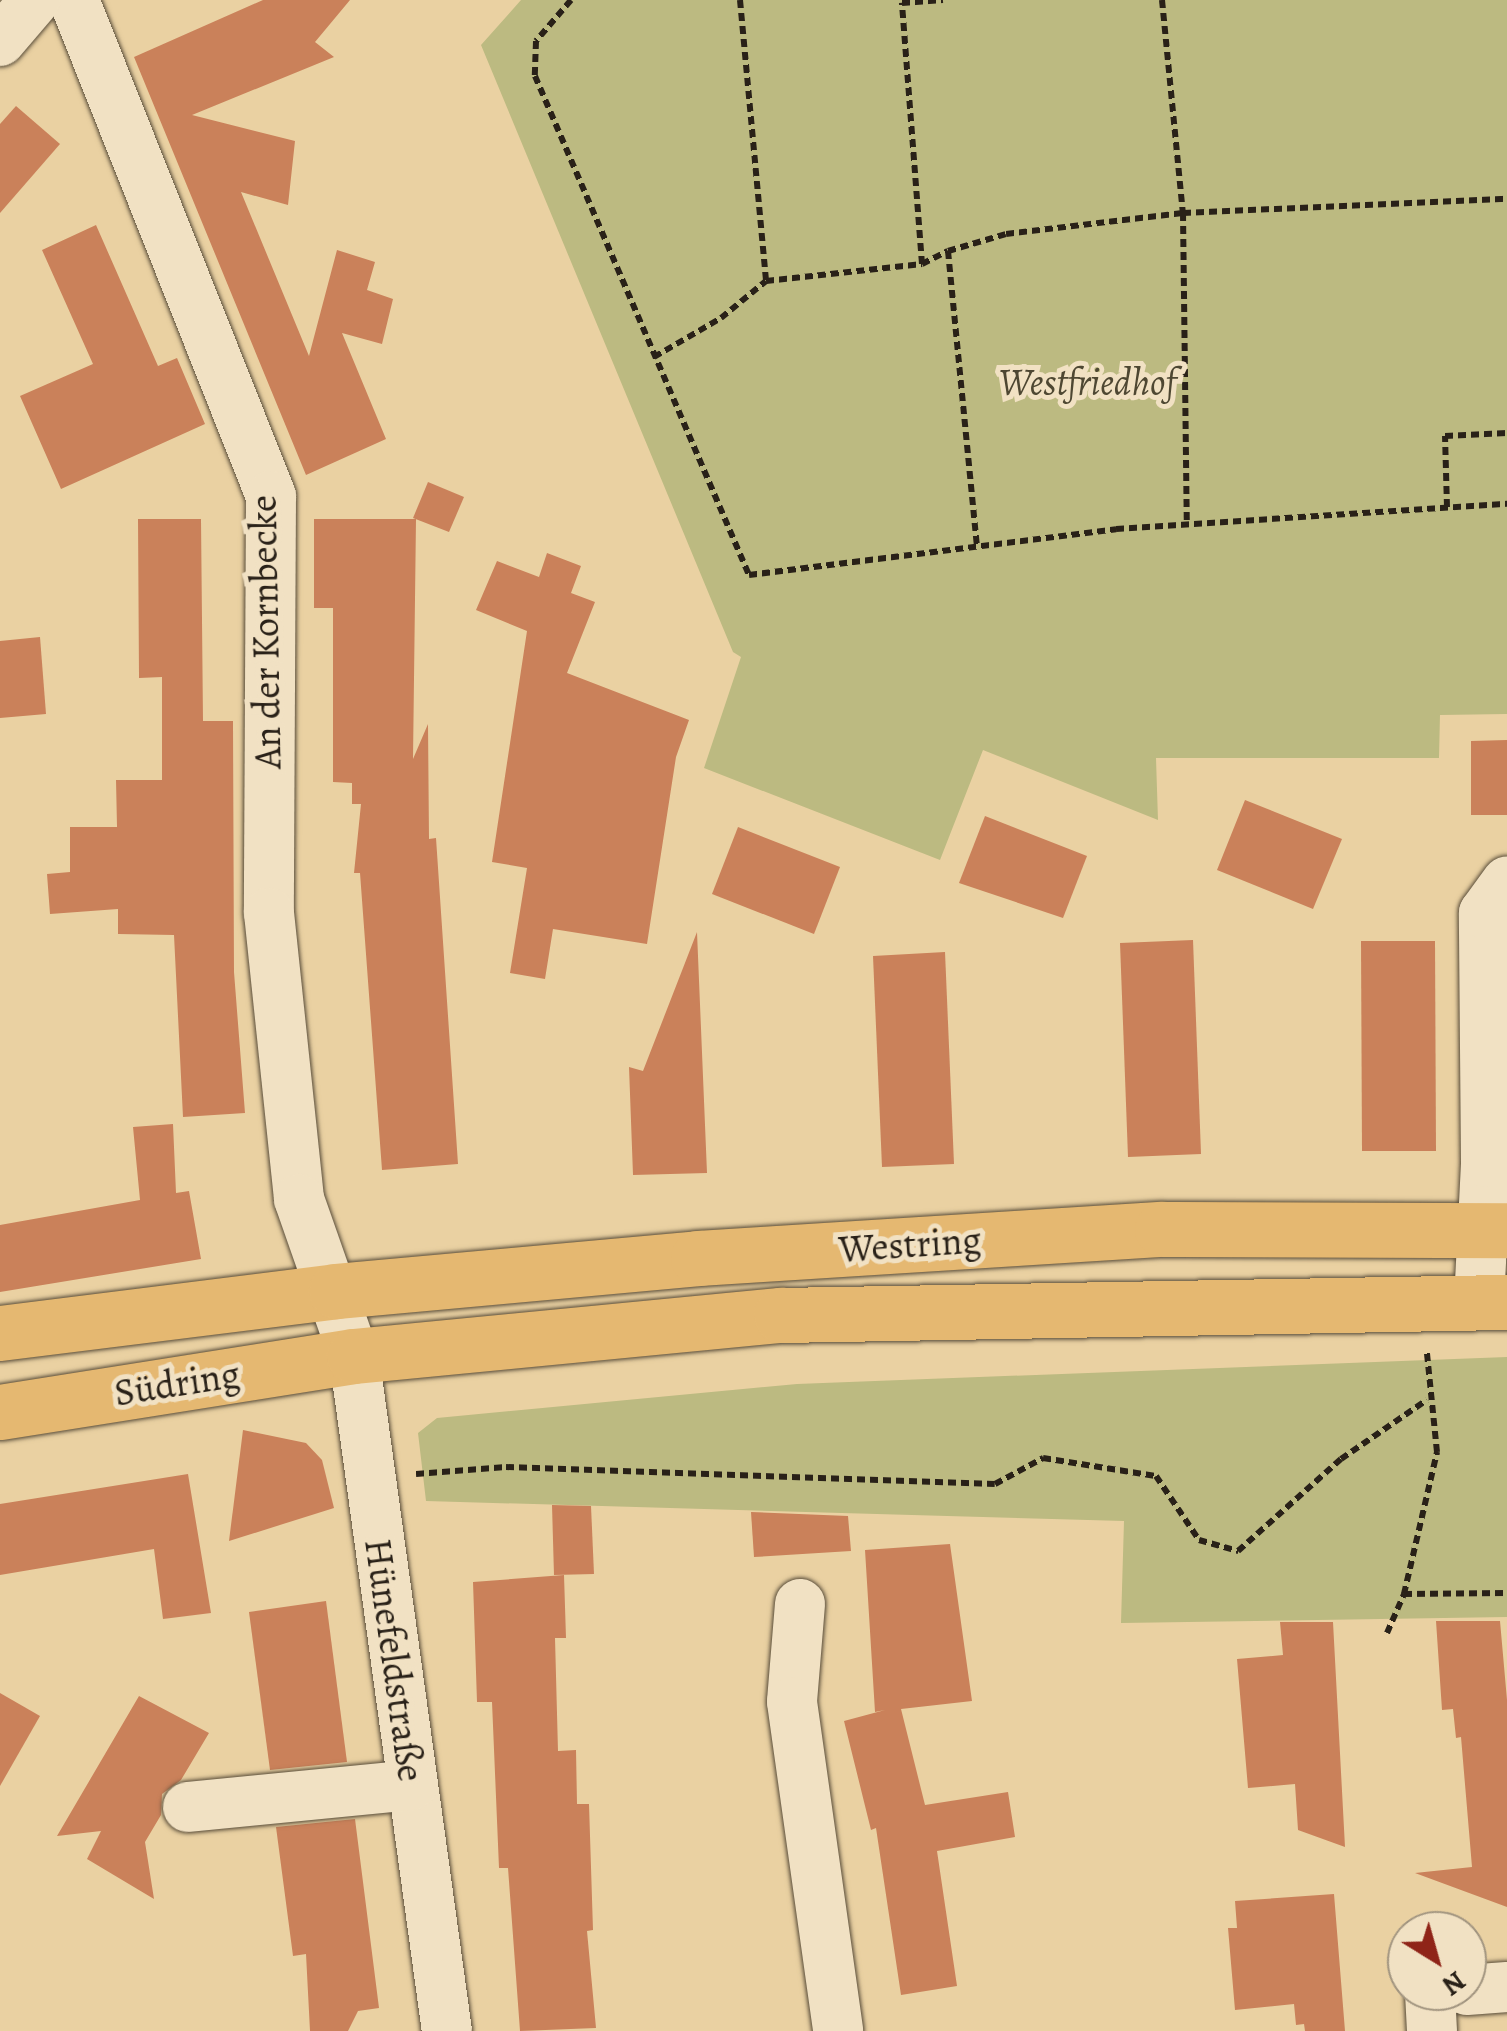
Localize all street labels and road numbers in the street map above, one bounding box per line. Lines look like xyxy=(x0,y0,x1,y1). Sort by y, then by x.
street label: An der Kornbecke xyxy=(241,495,291,769)
street label: Westring xyxy=(837,1217,983,1273)
street label: Südring xyxy=(111,1352,243,1416)
street label: Hünefeldstraße xyxy=(354,1536,434,1784)

